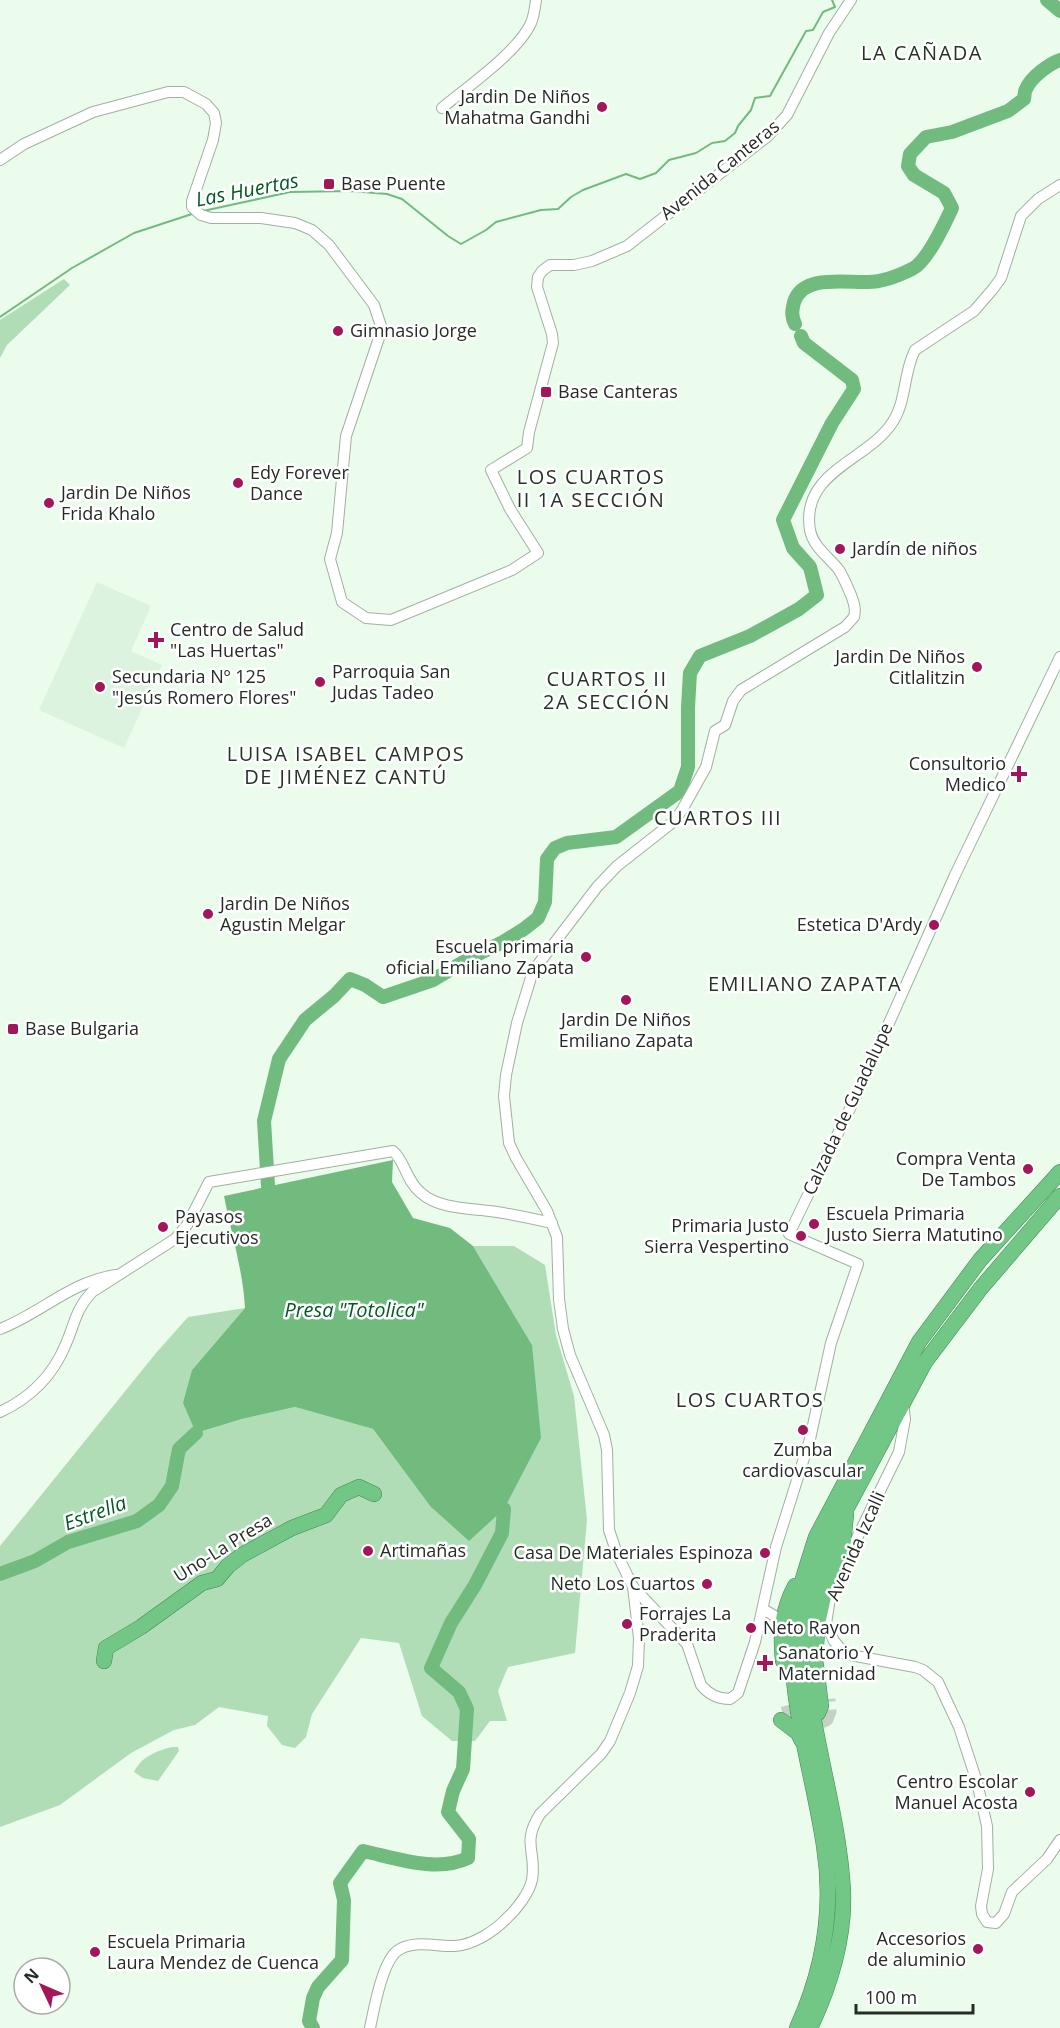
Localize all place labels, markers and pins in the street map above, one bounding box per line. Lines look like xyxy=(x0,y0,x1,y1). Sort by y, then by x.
place label: Jardin De Niños Mahatma Gandhi xyxy=(444,84,590,129)
marker: Jardin De Niños Mahatma Gandhi xyxy=(595,100,609,114)
place label: Base Puente xyxy=(341,171,446,195)
marker: Base Puente xyxy=(322,177,336,191)
place label: Gimnasio Jorge xyxy=(350,318,477,342)
marker: Gimnasio Jorge xyxy=(331,324,345,338)
place label: Base Canteras xyxy=(558,379,678,403)
marker: Base Canteras xyxy=(539,385,553,399)
place label: Edy Forever Dance xyxy=(250,460,349,505)
marker: Edy Forever Dance xyxy=(231,476,245,490)
place label: Jardin De Niños Frida Khalo xyxy=(59,480,191,525)
marker: Jardin De Niños Frida Khalo xyxy=(42,496,56,510)
place label: Jardín de niños xyxy=(850,536,977,560)
marker: Jardín de niños xyxy=(833,542,847,556)
place label: Centro de Salud "Las Huertas" xyxy=(170,617,304,662)
marker: Centro de Salud "Las Huertas" xyxy=(147,631,165,649)
place label: Jardin De Niños Citlalitzin xyxy=(833,644,965,689)
place label: Parroquia San Judas Tadeo xyxy=(330,659,451,704)
marker: Jardin De Niños Citlalitzin xyxy=(970,660,984,674)
place label: Secundaria Nº 125 "Jesús Romero Flores" xyxy=(112,664,296,709)
marker: Parroquia San Judas Tadeo xyxy=(313,675,327,689)
marker: Secundaria Nº 125 "Jesús Romero Flores" xyxy=(93,680,107,694)
place label: Consultorio Medico xyxy=(909,751,1006,796)
marker: Consultorio Medico xyxy=(1010,765,1028,783)
place label: Jardin De Niños Agustin Melgar xyxy=(218,891,350,936)
marker: Jardin De Niños Agustin Melgar xyxy=(201,907,215,921)
place label: Estetica D'Ardy xyxy=(797,912,923,936)
marker: Estetica D'Ardy xyxy=(927,918,941,932)
place label: Escuela primaria oficial Emiliano Zapata xyxy=(386,934,574,979)
marker: Escuela primaria oficial Emiliano Zapata xyxy=(579,950,593,964)
marker: Jardin De Niños Emiliano Zapata xyxy=(619,993,633,1007)
place label: Jardin De Niños Emiliano Zapata xyxy=(559,1007,693,1052)
place label: Base Bulgaria xyxy=(25,1016,139,1040)
marker: Base Bulgaria xyxy=(6,1022,20,1036)
place label: Compra Venta De Tambos xyxy=(896,1146,1016,1191)
marker: Compra Venta De Tambos xyxy=(1021,1162,1035,1176)
place label: Escuela Primaria Justo Sierra Matutino xyxy=(824,1201,1003,1246)
place label: Payasos Ejecutivos xyxy=(175,1204,259,1249)
place label: Primaria Justo Sierra Vespertino xyxy=(644,1213,789,1258)
marker: Escuela Primaria Justo Sierra Matutino xyxy=(807,1217,821,1231)
marker: Payasos Ejecutivos xyxy=(156,1220,170,1234)
marker: Primaria Justo Sierra Vespertino xyxy=(794,1229,808,1243)
marker: Zumba cardiovascular xyxy=(796,1423,810,1437)
place label: Zumba cardiovascular xyxy=(742,1437,864,1482)
place label: Artimañas xyxy=(380,1538,466,1562)
place label: Casa De Materiales Espinoza xyxy=(514,1540,753,1564)
marker: Artimañas xyxy=(361,1544,375,1558)
marker: Casa De Materiales Espinoza xyxy=(758,1546,772,1560)
place label: Neto Los Cuartos xyxy=(550,1571,695,1595)
marker: Neto Los Cuartos xyxy=(700,1577,714,1591)
place label: Forrajes La Praderita xyxy=(639,1601,731,1646)
place label: Neto Rayon xyxy=(763,1615,861,1639)
marker: Forrajes La Praderita xyxy=(620,1617,634,1631)
marker: Neto Rayon xyxy=(744,1621,758,1635)
place label: Sanatorio Y Maternidad xyxy=(778,1640,876,1685)
marker: Sanatorio Y Maternidad xyxy=(756,1654,774,1672)
place label: Centro Escolar Manuel Acosta xyxy=(895,1769,1019,1814)
marker: Centro Escolar Manuel Acosta xyxy=(1023,1785,1037,1799)
place label: Accesorios de aluminio xyxy=(867,1926,966,1971)
place label: Escuela Primaria Laura Mendez de Cuenca xyxy=(107,1929,319,1974)
marker: Accesorios de aluminio xyxy=(971,1942,985,1956)
marker: Escuela Primaria Laura Mendez de Cuenca xyxy=(88,1945,102,1959)

